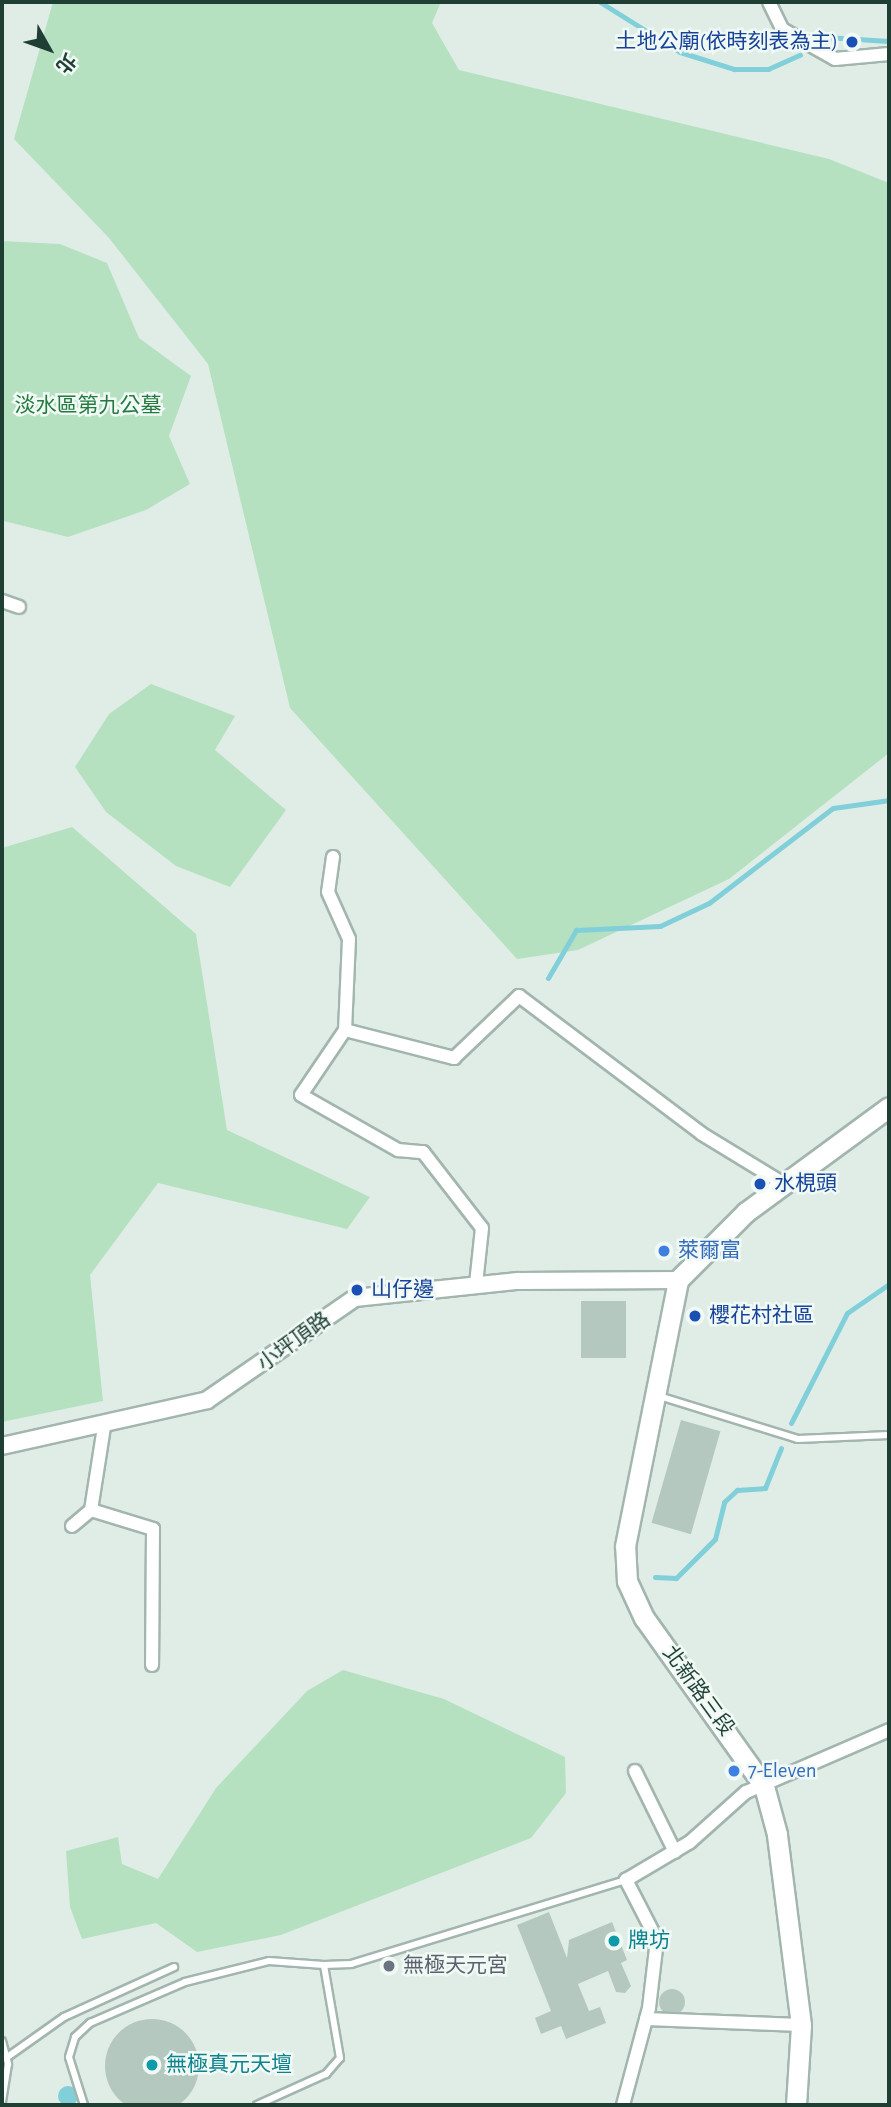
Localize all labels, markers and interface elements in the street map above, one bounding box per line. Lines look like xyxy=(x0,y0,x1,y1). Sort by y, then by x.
north arrow xyxy=(14,14,84,84)
place label: 土地公廟(依時刻表為主) xyxy=(616,29,838,55)
marker: 土地公廟(依時刻表為主) xyxy=(844,34,860,50)
text: 北 xyxy=(52,49,79,76)
park label: 淡水區第九公墓 xyxy=(15,393,161,419)
place label: 水梘頭 xyxy=(774,1171,837,1197)
marker: 水梘頭 xyxy=(752,1176,768,1192)
place label: 萊爾富 xyxy=(678,1238,741,1264)
marker: 萊爾富 xyxy=(656,1243,672,1259)
place label: 山仔邊 xyxy=(371,1277,434,1303)
marker: 山仔邊 xyxy=(349,1282,365,1298)
place label: 櫻花村社區 xyxy=(709,1303,814,1329)
street label: 小坪頂路 xyxy=(253,1307,335,1377)
marker: 櫻花村社區 xyxy=(687,1308,703,1324)
street label: 北新路三段 xyxy=(657,1641,739,1741)
place label: 7-Eleven xyxy=(748,1758,817,1784)
marker: 7-Eleven xyxy=(726,1763,742,1779)
place label: 牌坊 xyxy=(628,1928,670,1954)
marker: 牌坊 xyxy=(606,1933,622,1949)
place label: 無極天元宮 xyxy=(403,1953,508,1979)
marker: 無極天元宮 xyxy=(381,1958,397,1974)
place label: 無極真元天壇 xyxy=(166,2052,292,2078)
marker: 無極真元天壇 xyxy=(144,2057,160,2073)

